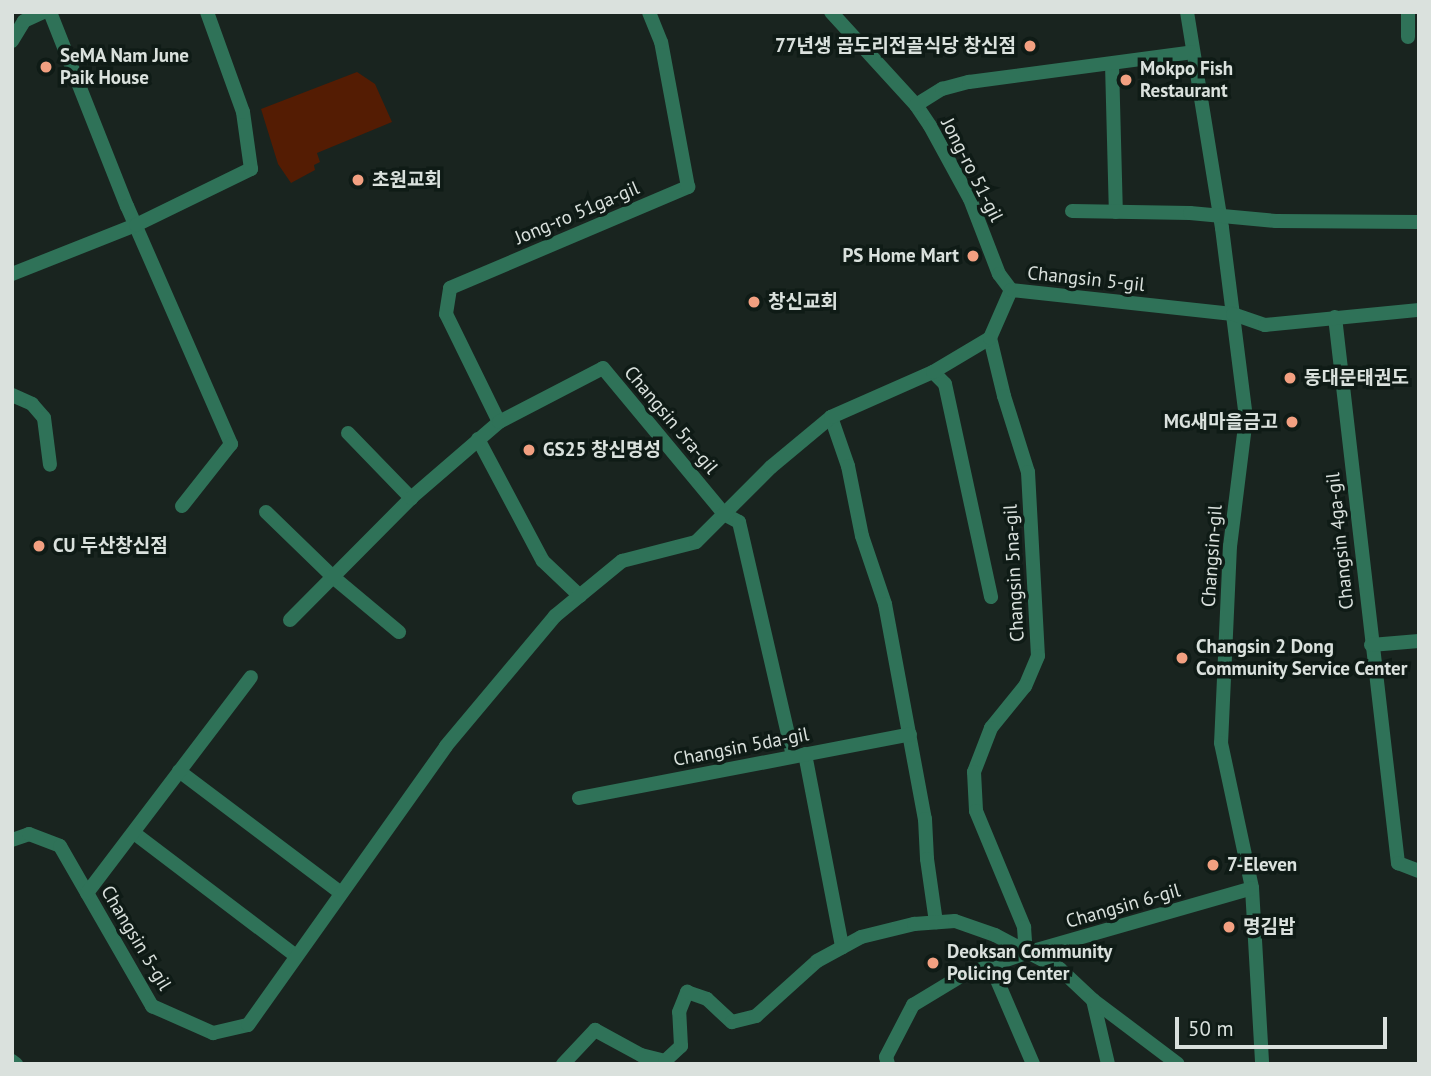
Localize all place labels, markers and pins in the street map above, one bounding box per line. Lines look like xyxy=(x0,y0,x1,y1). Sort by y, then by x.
place label: 77년생 곱도리전골식당 창신점 xyxy=(775,35,1016,57)
marker: 77년생 곱도리전골식당 창신점 xyxy=(1022,38,1038,54)
place label: SeMA Nam June Paik House xyxy=(60,45,190,89)
place label: Mokpo Fish Restaurant xyxy=(1140,58,1233,102)
marker: SeMA Nam June Paik House xyxy=(38,59,54,75)
marker: Mokpo Fish Restaurant xyxy=(1118,72,1134,88)
place label: 초원교회 xyxy=(372,169,442,191)
marker: 초원교회 xyxy=(350,172,366,188)
place label: PS Home Mart xyxy=(842,245,959,267)
marker: PS Home Mart xyxy=(965,248,981,264)
place label: 창신교회 xyxy=(768,291,838,313)
marker: 창신교회 xyxy=(746,294,762,310)
place label: 동대문태권도 xyxy=(1304,367,1409,389)
marker: 동대문태권도 xyxy=(1282,370,1298,386)
place label: MG새마을금고 xyxy=(1164,411,1278,433)
marker: MG새마을금고 xyxy=(1284,414,1300,430)
place label: GS25 창신명성 xyxy=(543,439,661,461)
marker: GS25 창신명성 xyxy=(521,442,537,458)
place label: CU 두산창신점 xyxy=(53,535,168,557)
marker: CU 두산창신점 xyxy=(31,538,47,554)
place label: Changsin 2 Dong Community Service Center xyxy=(1196,636,1408,680)
marker: Changsin 2 Dong Community Service Center xyxy=(1174,650,1190,666)
place label: 7-Eleven xyxy=(1227,854,1297,876)
marker: 7-Eleven xyxy=(1205,857,1221,873)
place label: 명김밥 xyxy=(1243,916,1295,938)
marker: 명김밥 xyxy=(1221,919,1237,935)
place label: Deoksan Community Policing Center xyxy=(947,941,1113,985)
marker: Deoksan Community Policing Center xyxy=(925,955,941,971)

